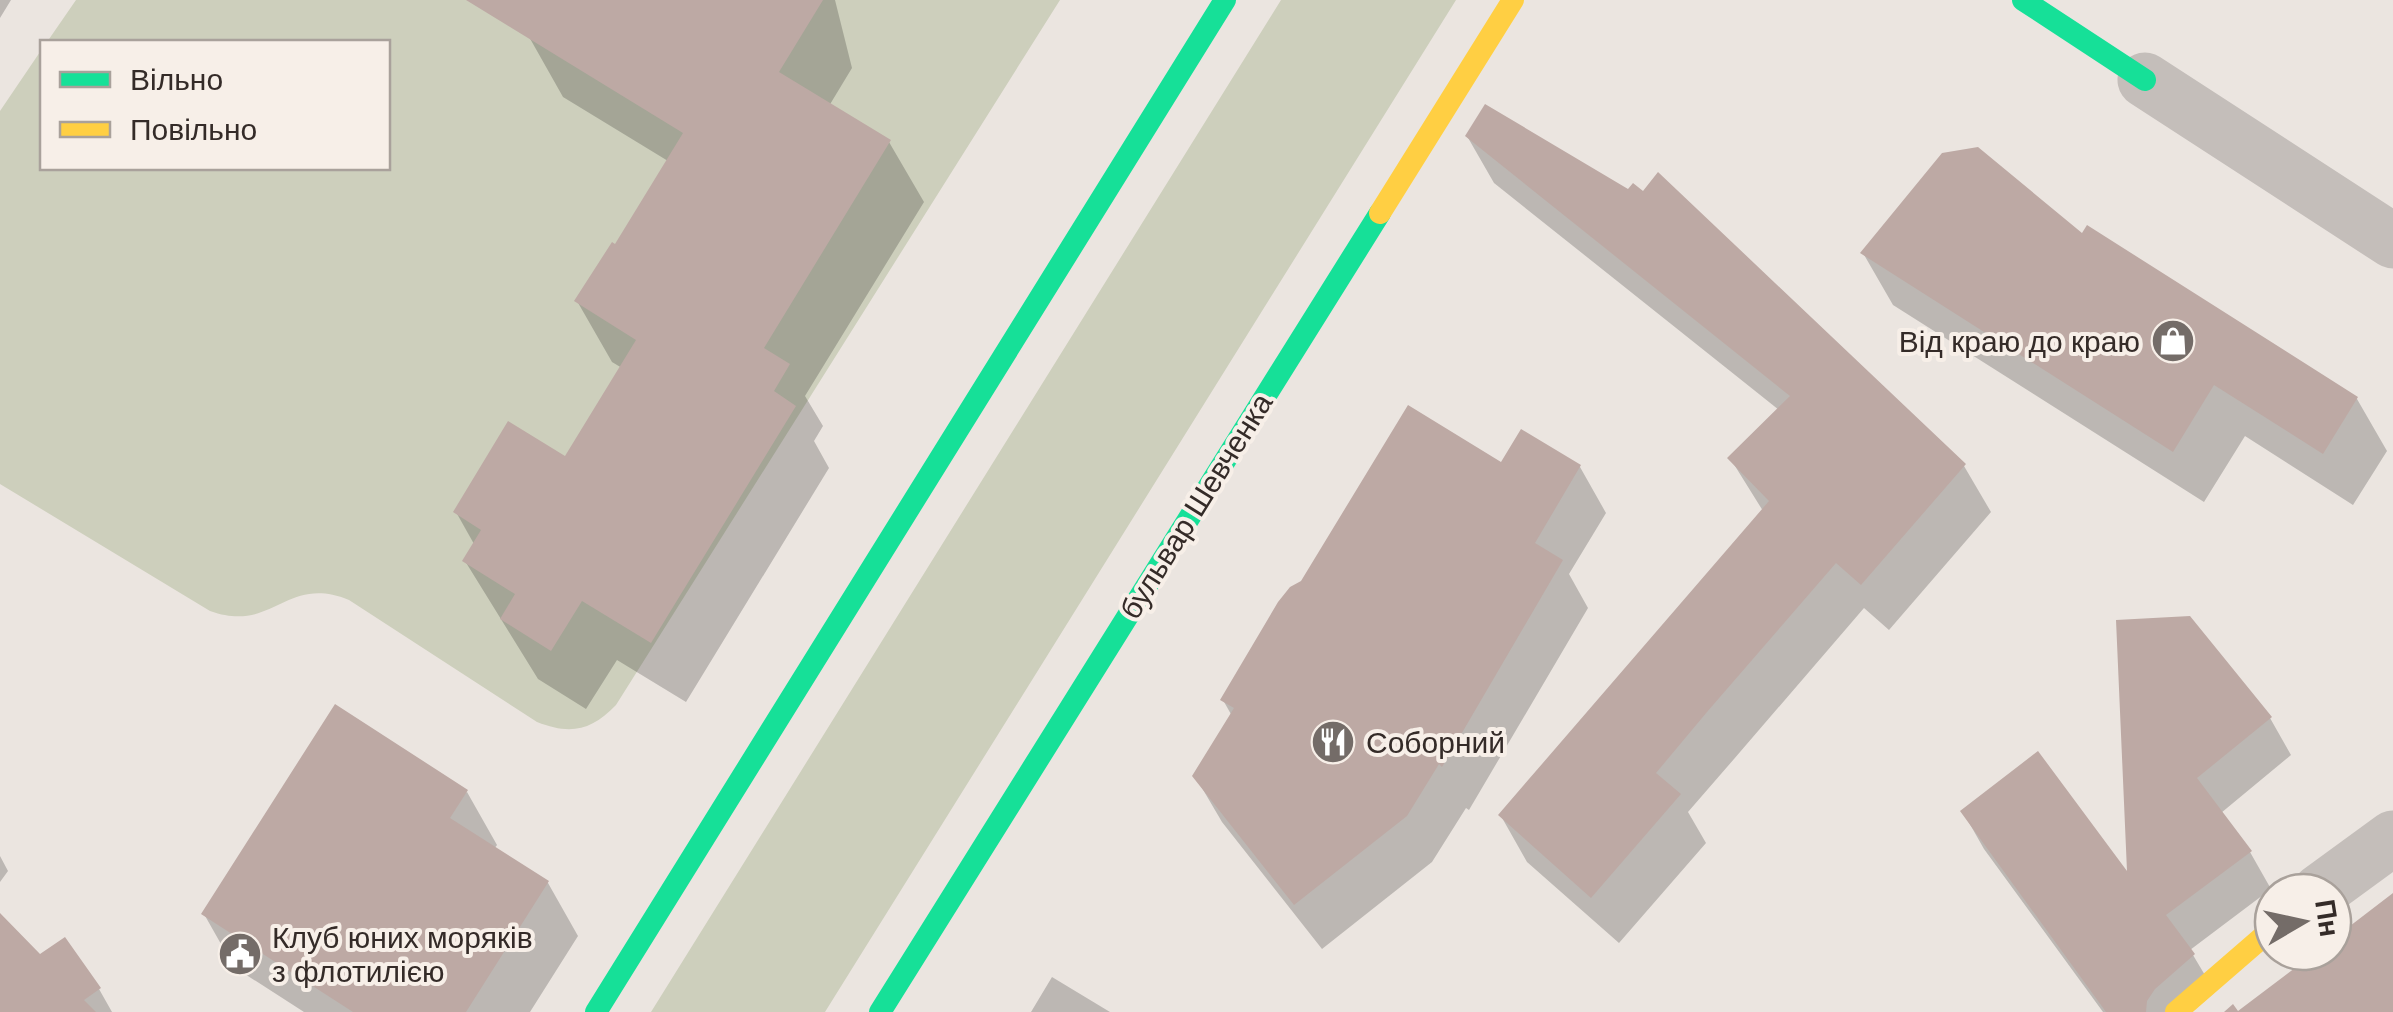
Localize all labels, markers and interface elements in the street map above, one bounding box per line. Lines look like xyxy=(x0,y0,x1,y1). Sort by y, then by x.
legend xyxy=(40,40,390,170)
text: Вільно xyxy=(130,63,223,96)
text: Повільно xyxy=(130,113,257,146)
shop icon: Від краю до краю xyxy=(2150,318,2196,364)
place label: Від краю до краю xyxy=(1899,325,2140,358)
street label: бульвар Шевченка xyxy=(1113,387,1279,625)
restaurant icon: Соборний xyxy=(1310,719,1356,765)
place label: Соборний xyxy=(1366,726,1505,759)
north arrow xyxy=(2253,872,2353,972)
text: Пн xyxy=(2309,897,2345,939)
place label: Клуб юних моряків з флотилією xyxy=(272,921,533,988)
public building icon: Клуб юних моряків з флотилією xyxy=(217,931,263,977)

